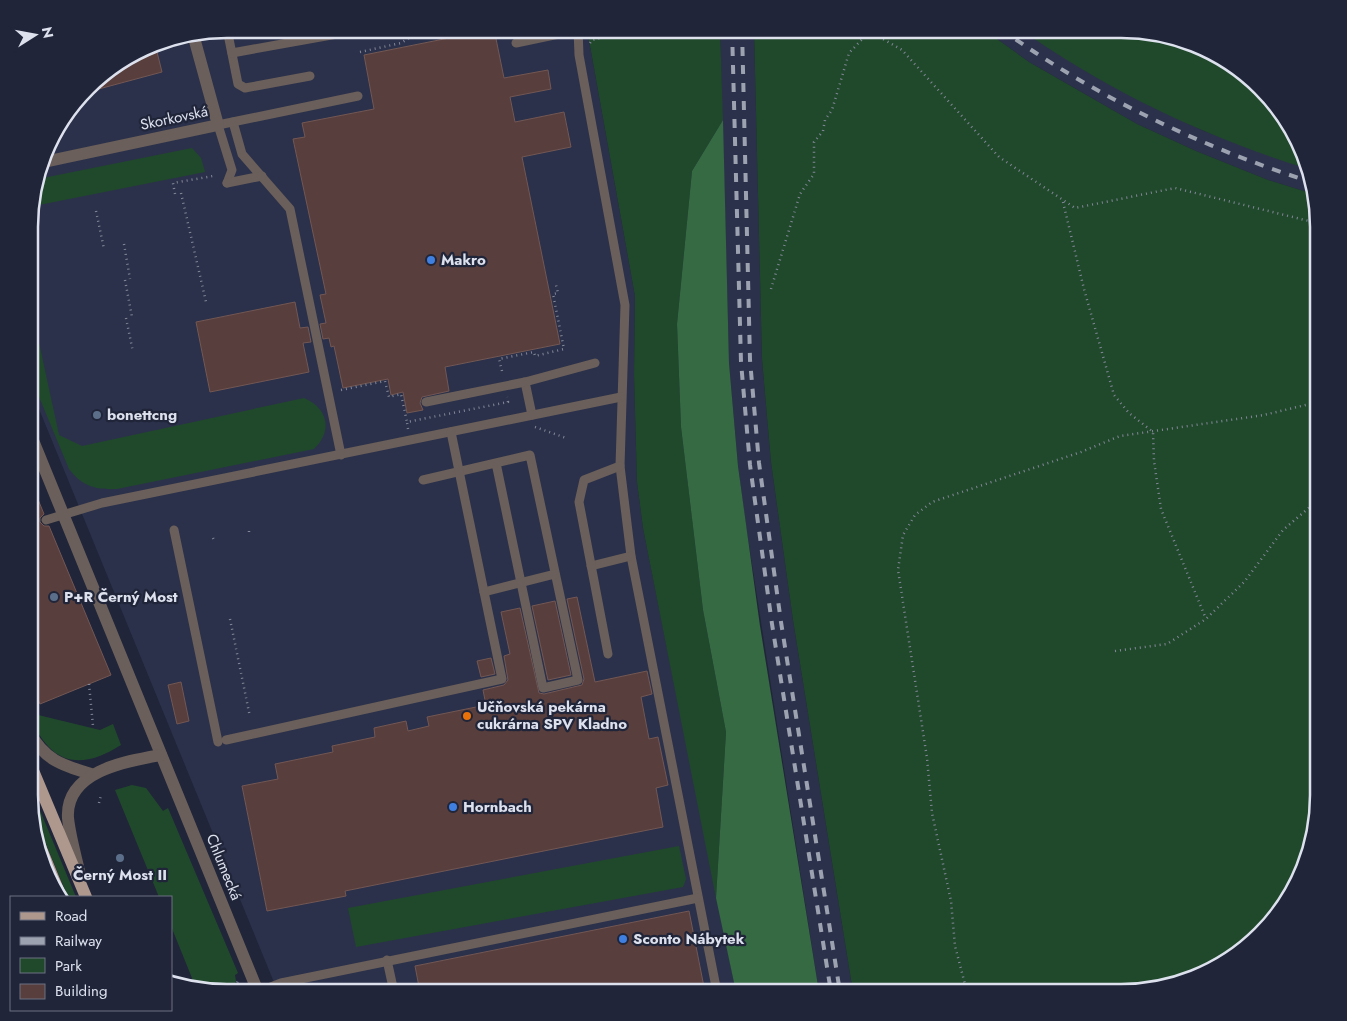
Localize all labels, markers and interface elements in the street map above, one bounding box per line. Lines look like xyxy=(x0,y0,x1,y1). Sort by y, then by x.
north arrow xyxy=(10,10,60,60)
text: N xyxy=(37,25,59,40)
street label: Skorkovská xyxy=(138,100,210,136)
place label: Makro xyxy=(441,249,486,271)
marker: Makro xyxy=(425,254,437,266)
place label: bonettcng xyxy=(107,404,177,426)
marker: bonettcng xyxy=(91,409,103,421)
place label: P+R Černý Most xyxy=(64,586,178,608)
marker: P+R Černý Most xyxy=(48,591,60,603)
place label: Učňovská pekárna cukrárna SPV Kladno xyxy=(477,696,627,735)
marker: Učňovská pekárna cukrárna SPV Kladno xyxy=(461,710,473,722)
place label: Hornbach xyxy=(463,796,532,818)
marker: Hornbach xyxy=(447,801,459,813)
street label: Chlumecká xyxy=(201,830,247,904)
marker: Černý Most II xyxy=(114,852,126,864)
place label: Černý Most II xyxy=(73,864,167,886)
legend xyxy=(10,896,172,1011)
text: Road xyxy=(55,905,87,927)
place label: Sconto Nábytek xyxy=(633,928,745,950)
text: Railway xyxy=(55,930,102,952)
marker: Sconto Nábytek xyxy=(617,933,629,945)
text: Park xyxy=(55,955,82,977)
text: Building xyxy=(55,980,107,1002)

